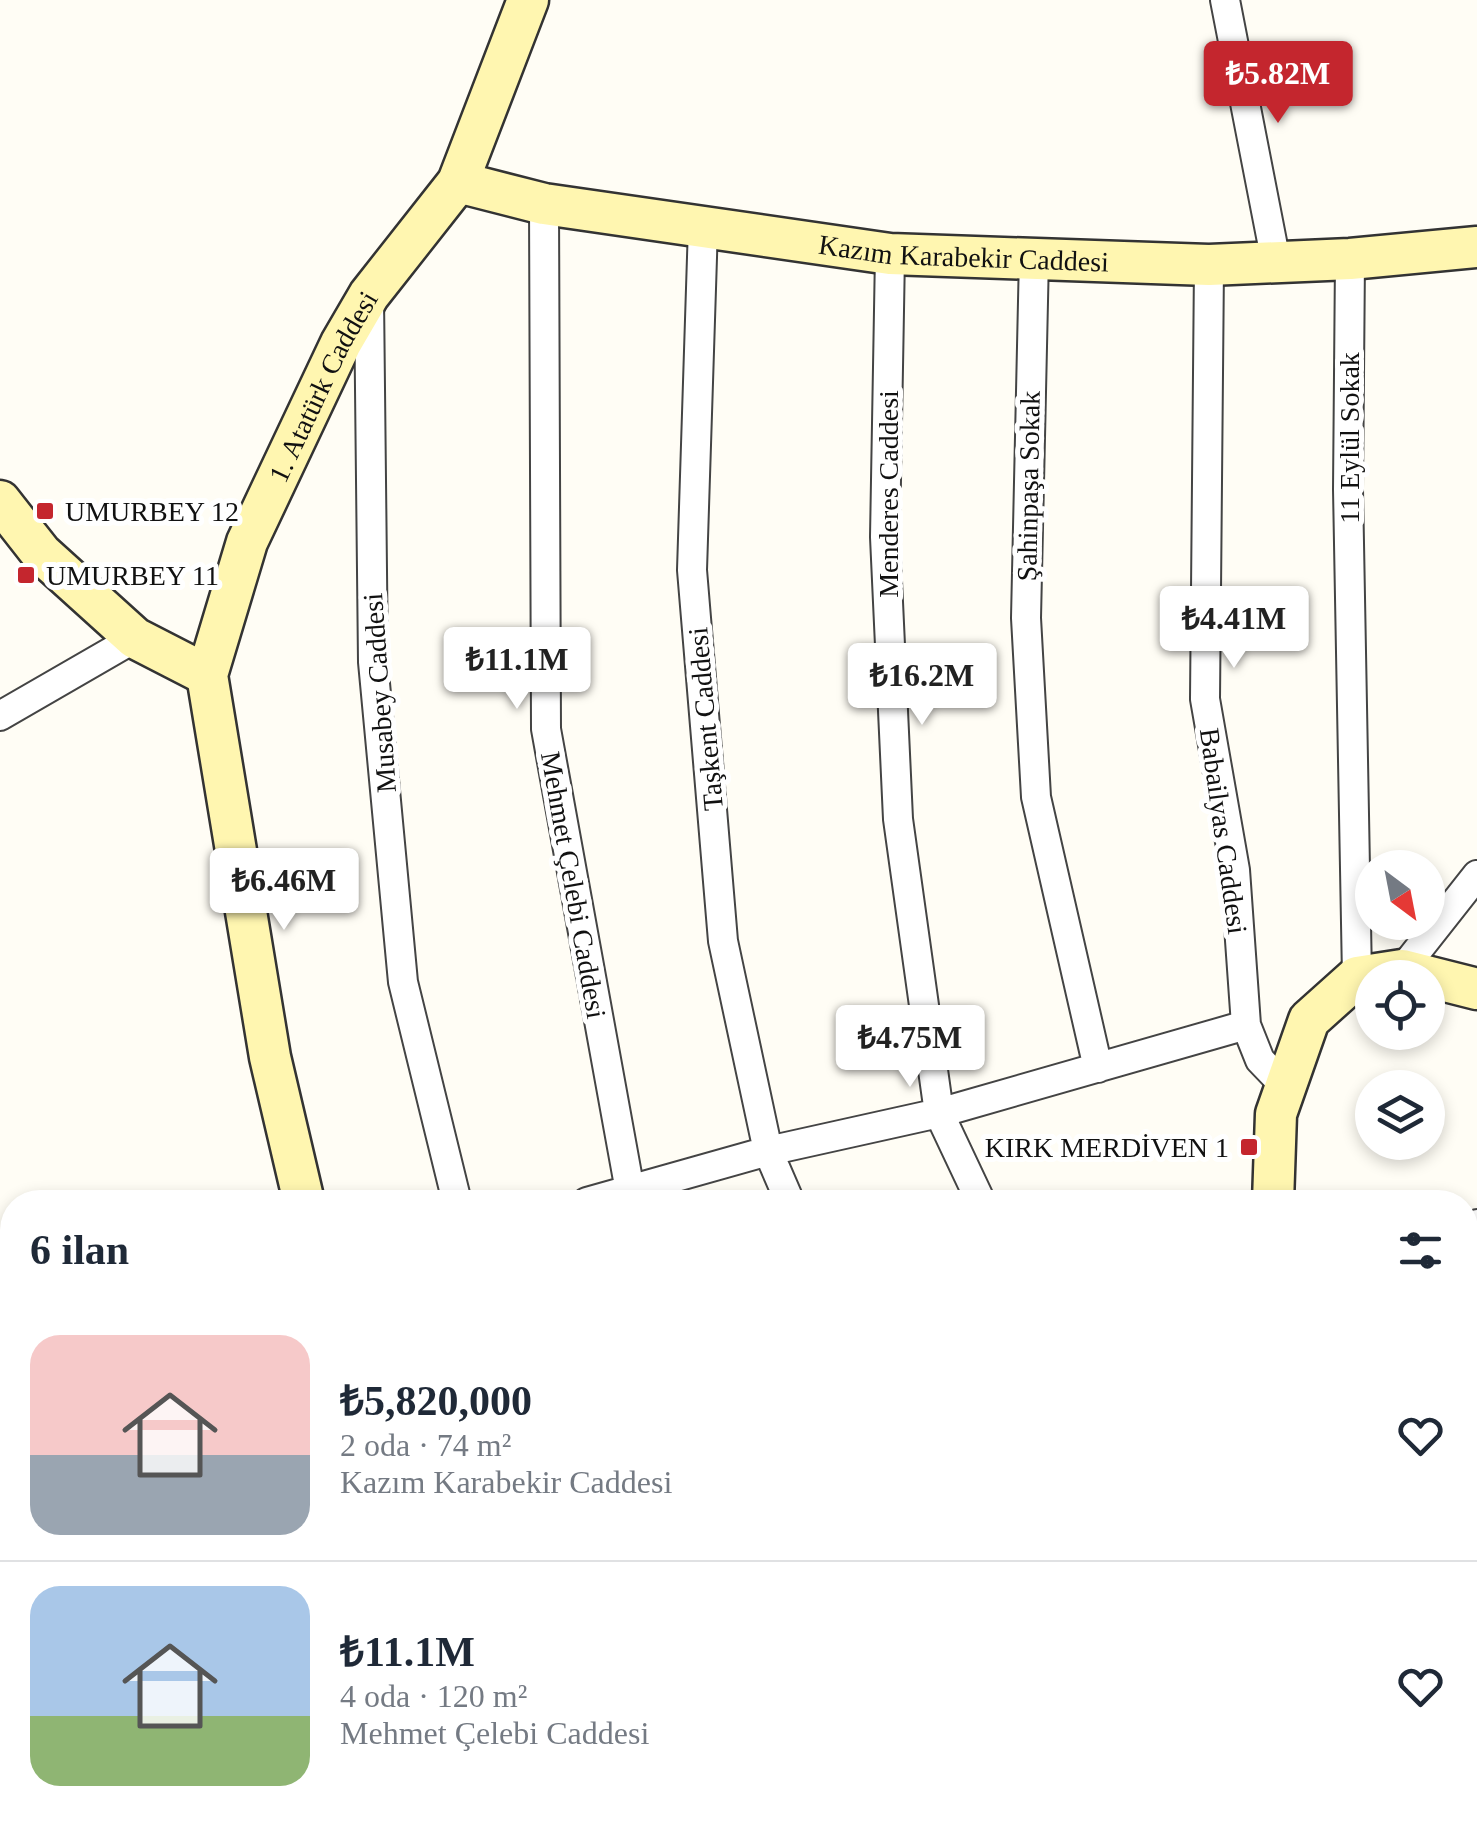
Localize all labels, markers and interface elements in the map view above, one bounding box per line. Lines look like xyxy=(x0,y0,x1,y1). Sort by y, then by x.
pin: ₺5.82M xyxy=(1197,41,1359,126)
text: ₺5.82M xyxy=(1226,55,1330,91)
street label: Kazım Karabekir Caddesi xyxy=(817,229,1110,278)
street label: 1. Atatürk Caddesi xyxy=(263,286,384,487)
street label: 11 Eylül Sokak xyxy=(1334,352,1365,524)
street label: Menderes Caddesi xyxy=(873,390,904,598)
street label: Şahinpaşa Sokak xyxy=(1011,390,1046,582)
place label: UMURBEY 12 xyxy=(65,496,239,527)
marker: UMURBEY 12 xyxy=(34,500,56,522)
place label: UMURBEY 11 xyxy=(46,560,219,591)
marker: UMURBEY 11 xyxy=(15,564,37,586)
pin: ₺4.41M xyxy=(1153,586,1315,671)
street label: Musabey Caddesi xyxy=(357,592,402,794)
text: ₺4.41M xyxy=(1182,600,1286,636)
street label: Taşkent Caddesi xyxy=(682,626,729,812)
pin: ₺11.1M xyxy=(436,627,598,712)
text: ₺11.1M xyxy=(466,641,568,677)
pin: ₺16.2M xyxy=(841,643,1003,728)
text: ₺16.2M xyxy=(870,657,974,693)
street label: Babailyas Caddesi xyxy=(1194,726,1253,936)
street label: Mehmet Çelebi Caddesi xyxy=(535,749,612,1021)
pin: ₺6.46M xyxy=(203,848,365,933)
north arrow xyxy=(1355,850,1445,940)
map controls xyxy=(1355,850,1445,1160)
text: ₺6.46M xyxy=(232,862,336,898)
button: locate xyxy=(1355,960,1445,1050)
pin: ₺4.75M xyxy=(829,1005,991,1090)
text: ₺4.75M xyxy=(858,1019,962,1055)
button: layers xyxy=(1355,1070,1445,1160)
place label: KIRK MERDİVEN 1 xyxy=(985,1132,1229,1163)
marker: KIRK MERDİVEN 1 xyxy=(1238,1136,1260,1158)
icon: filters xyxy=(1393,1223,1448,1278)
text: 6 ilan xyxy=(30,1227,129,1273)
icon: home xyxy=(110,1375,230,1495)
text: ₺5,820,000 xyxy=(340,1378,532,1424)
icon: heart xyxy=(1393,1408,1448,1463)
text: 2 oda · 74 m² xyxy=(340,1427,511,1463)
text: Kazım Karabekir Caddesi xyxy=(340,1464,672,1500)
icon: home xyxy=(110,1626,230,1746)
text: ₺11.1M xyxy=(340,1629,475,1675)
icon: heart xyxy=(1393,1659,1448,1714)
text: 4 oda · 120 m² xyxy=(340,1678,527,1714)
text: Mehmet Çelebi Caddesi xyxy=(340,1715,649,1751)

